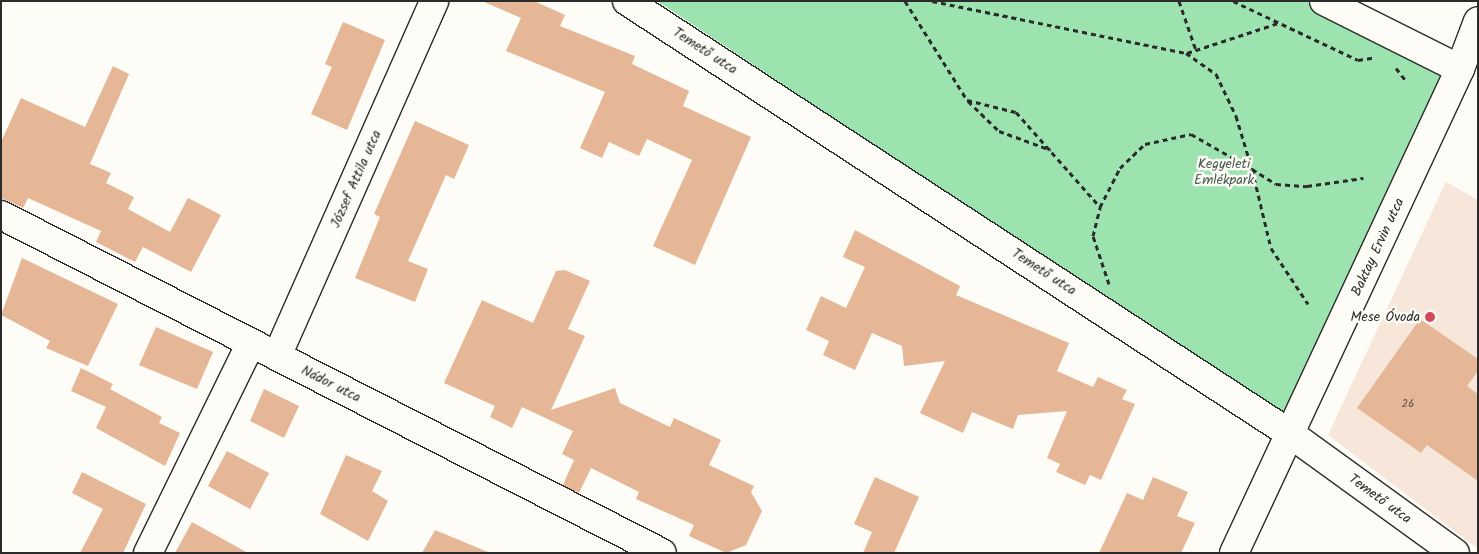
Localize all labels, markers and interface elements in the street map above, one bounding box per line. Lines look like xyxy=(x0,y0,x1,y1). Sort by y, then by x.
street label: Temető utca xyxy=(670,24,740,78)
street label: József Attila utca xyxy=(327,127,385,231)
park label: Kegyeleti Emlékpark xyxy=(1194,156,1254,188)
street label: Baktay Ervin utca xyxy=(1348,195,1408,299)
street label: Temető utca xyxy=(1009,245,1079,299)
place label: Mese Óvoda xyxy=(1350,309,1420,325)
marker: Mese Óvoda xyxy=(1424,311,1436,323)
street label: Nádor utca xyxy=(298,362,364,406)
house number: 26 xyxy=(1402,397,1414,411)
street label: Temető utca xyxy=(1345,471,1415,527)

